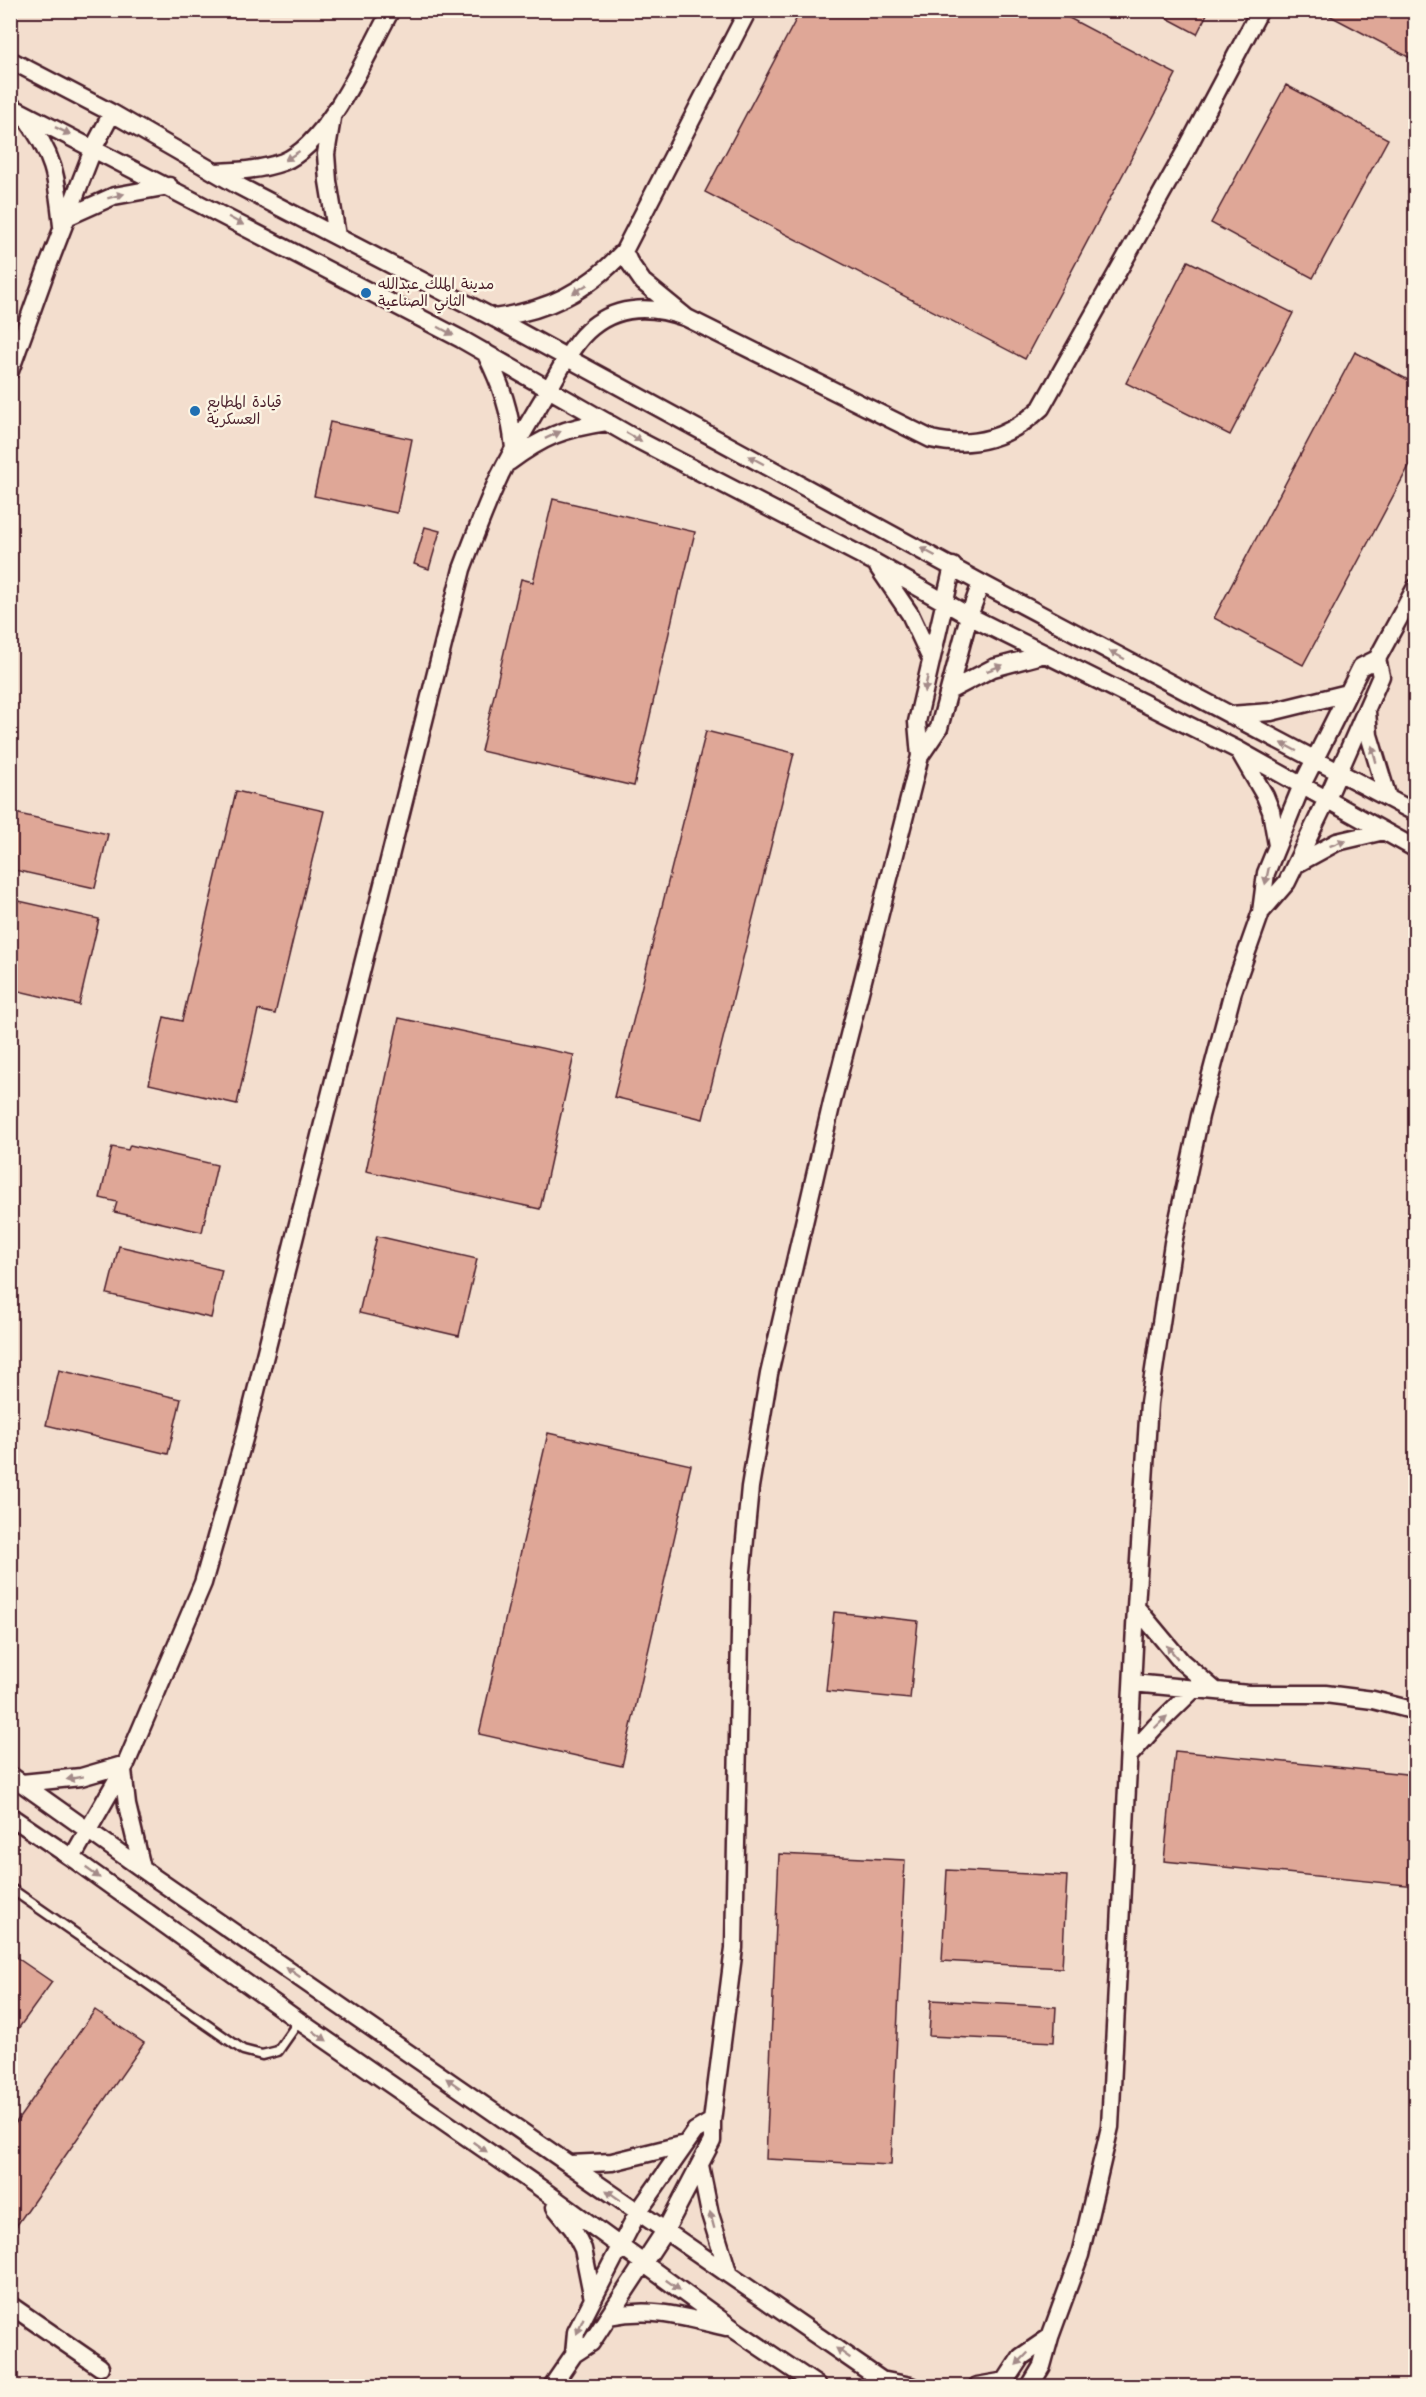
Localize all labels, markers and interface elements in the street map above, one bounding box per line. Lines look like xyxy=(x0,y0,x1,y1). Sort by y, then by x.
one-way arrow xyxy=(54,126,72,136)
one-way arrow xyxy=(284,150,300,162)
one-way arrow xyxy=(107,191,126,201)
one-way arrow xyxy=(228,216,245,226)
place label: مدينة الملك عبدالله الثاني الصناعية xyxy=(378,273,494,314)
one-way arrow xyxy=(572,283,588,294)
marker: مدينة الملك عبدالله الثاني الصناعية xyxy=(359,286,373,300)
one-way arrow xyxy=(438,326,455,336)
place label: قيادة المطابع العسكرية xyxy=(207,391,282,432)
marker: قيادة المطابع العسكرية xyxy=(188,404,202,418)
one-way arrow xyxy=(544,430,561,439)
one-way arrow xyxy=(626,432,642,443)
one-way arrow xyxy=(747,455,764,465)
one-way arrow xyxy=(919,547,936,557)
one-way arrow xyxy=(1109,650,1126,660)
one-way arrow xyxy=(987,663,1005,673)
one-way arrow xyxy=(920,675,930,693)
one-way arrow xyxy=(1281,742,1298,752)
one-way arrow xyxy=(1368,745,1378,763)
one-way arrow xyxy=(1329,838,1347,847)
one-way arrow xyxy=(1261,867,1271,885)
one-way arrow xyxy=(1166,1644,1179,1660)
one-way arrow xyxy=(1153,1715,1167,1729)
one-way arrow xyxy=(65,1774,84,1783)
one-way arrow xyxy=(86,1867,101,1879)
one-way arrow xyxy=(285,1966,301,1978)
one-way arrow xyxy=(312,2030,328,2041)
one-way arrow xyxy=(445,2078,461,2089)
one-way arrow xyxy=(472,2141,488,2153)
one-way arrow xyxy=(605,2189,621,2201)
one-way arrow xyxy=(707,2211,716,2229)
one-way arrow xyxy=(664,2279,680,2291)
one-way arrow xyxy=(575,2318,585,2336)
one-way arrow xyxy=(835,2347,851,2359)
one-way arrow xyxy=(1016,2351,1030,2365)

